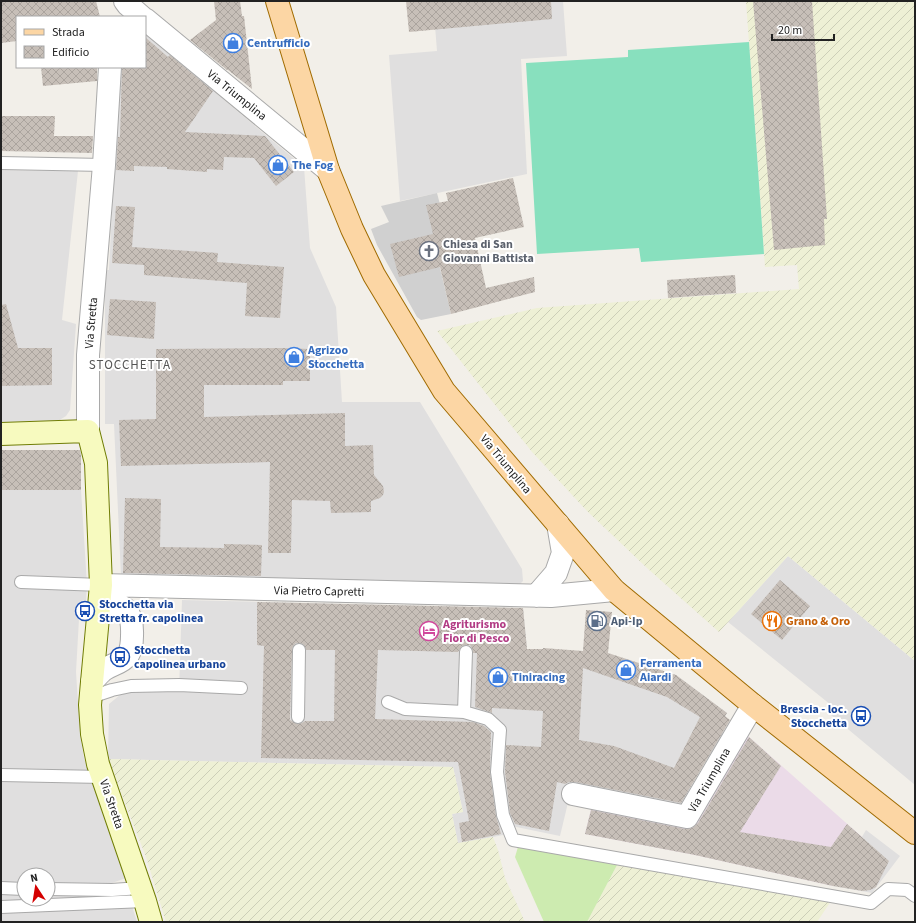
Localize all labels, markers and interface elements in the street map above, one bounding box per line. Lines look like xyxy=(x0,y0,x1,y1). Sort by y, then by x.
legend xyxy=(16,16,146,68)
scale bar xyxy=(772,16,834,42)
text: 20 m xyxy=(778,22,802,39)
text: Strada xyxy=(52,24,85,41)
shop icon: Centrufficio xyxy=(222,32,244,54)
place label: Centrufficio xyxy=(247,35,310,52)
text: Edificio xyxy=(52,44,89,61)
street label: Via Triumplina xyxy=(203,66,270,125)
shop icon: The Fog xyxy=(267,154,289,176)
place label: The Fog xyxy=(292,157,334,174)
place label: Chiesa di San Giovanni Battista xyxy=(443,236,534,267)
church icon: Chiesa di San Giovanni Battista xyxy=(418,240,440,262)
street label: Via Stretta xyxy=(81,297,102,349)
place label: Agrizoo Stocchetta xyxy=(307,342,364,373)
shop icon: Agrizoo Stocchetta xyxy=(283,346,305,368)
district label: STOCCHETTA xyxy=(89,356,171,374)
street label: Via Triumplina xyxy=(476,431,535,497)
street label: Via Pietro Capretti xyxy=(274,582,364,601)
place label: Stocchetta via Stretta fr. capolinea xyxy=(99,596,203,627)
bus stop icon: Stocchetta via Stretta fr. capolinea xyxy=(74,600,96,622)
fuel station icon: Api-Ip xyxy=(586,610,608,632)
restaurant icon: Grano & Oro xyxy=(761,610,783,632)
place label: Api-Ip xyxy=(610,613,643,630)
place label: Grano & Oro xyxy=(786,613,851,630)
place label: Agriturismo Fior di Pesco xyxy=(442,616,510,647)
hotel icon: Agriturismo Fior di Pesco xyxy=(418,620,440,642)
place label: Stocchetta capolinea urbano xyxy=(134,642,226,673)
bus stop icon: Stocchetta capolinea urbano xyxy=(109,646,131,668)
place label: Ferramenta Aiardi xyxy=(639,655,702,686)
shop icon: Ferramenta Aiardi xyxy=(615,659,637,681)
shop icon: Tiniracing xyxy=(487,666,509,688)
place label: Tiniracing xyxy=(512,669,566,686)
place label: Brescia - loc. Stocchetta xyxy=(780,701,847,732)
bus stop icon: Brescia - loc. Stocchetta xyxy=(850,705,872,727)
street label: Via Triumplina xyxy=(684,745,735,816)
street label: Via Stretta xyxy=(95,777,128,831)
north arrow xyxy=(16,867,56,907)
text: N xyxy=(29,870,39,886)

